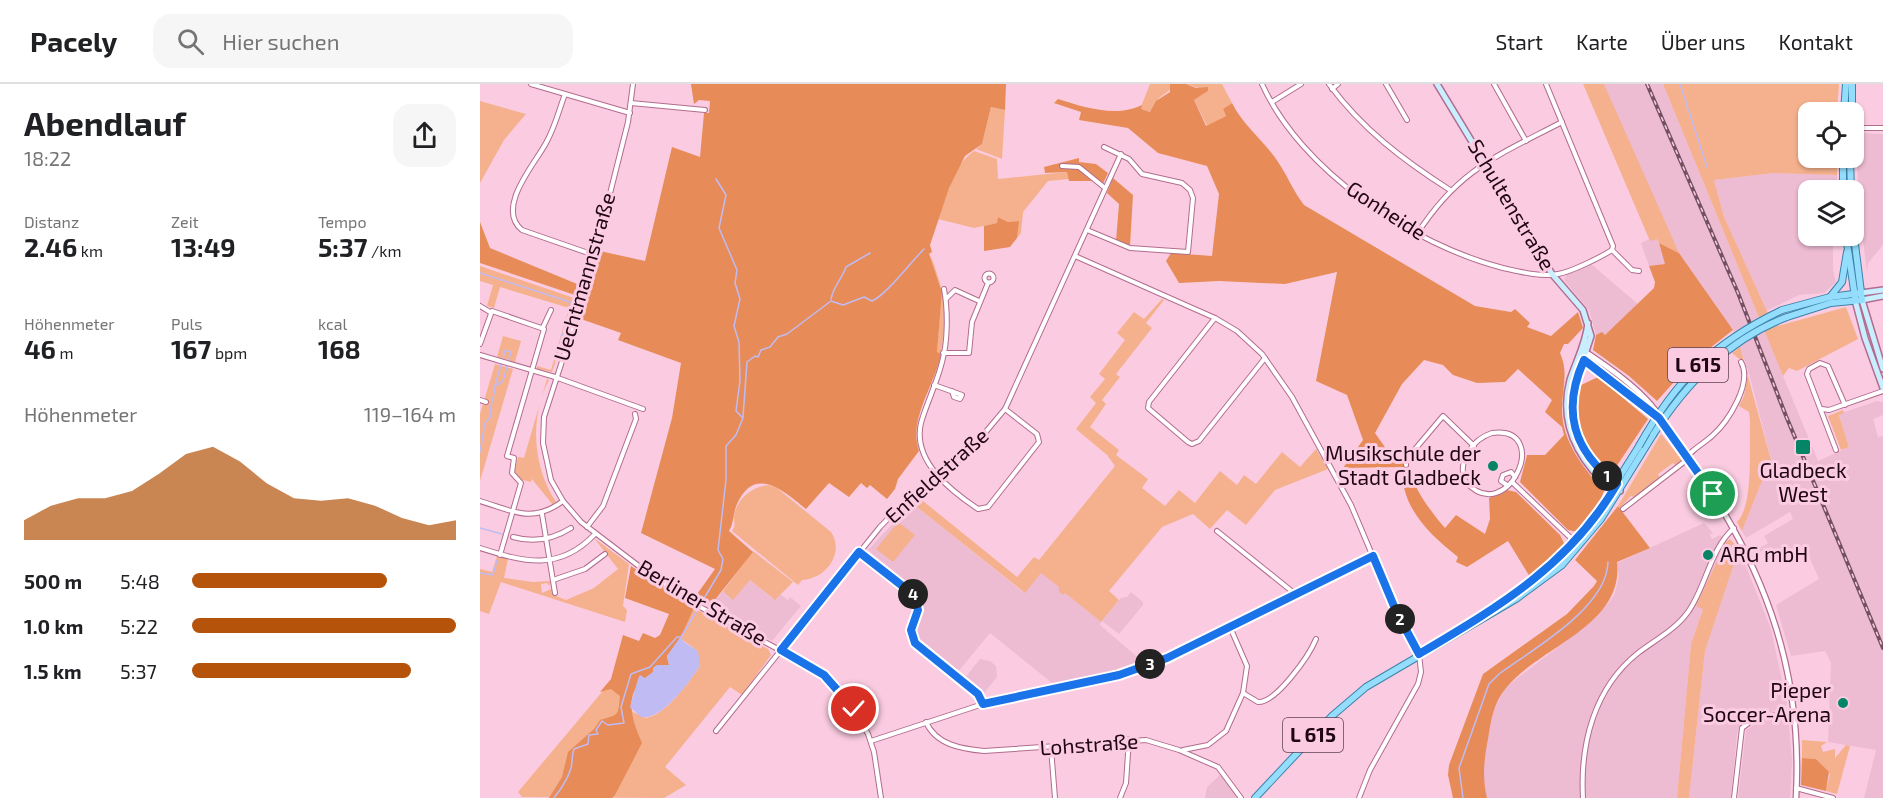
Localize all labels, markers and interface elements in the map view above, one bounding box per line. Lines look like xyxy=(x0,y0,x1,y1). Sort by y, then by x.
search box xyxy=(153,14,573,68)
text: Pacely xyxy=(30,24,117,58)
icon: search xyxy=(174,25,207,58)
text: Hier suchen xyxy=(222,28,339,54)
text: Start xyxy=(1496,29,1543,54)
text: Karte xyxy=(1576,29,1628,54)
text: Über uns xyxy=(1661,29,1746,54)
text: Kontakt xyxy=(1779,29,1853,54)
map controls xyxy=(1798,102,1864,246)
button: locate xyxy=(1798,102,1864,168)
text: Abendlauf xyxy=(24,103,186,143)
button: share xyxy=(393,104,456,167)
street label: Schultenstraße xyxy=(1463,134,1561,274)
text: 18:22 xyxy=(24,146,71,170)
street label: Gonheide xyxy=(1343,175,1431,245)
button: layers xyxy=(1798,180,1864,246)
street label: Uechtmannstraße xyxy=(548,189,620,364)
text: Distanz xyxy=(24,212,79,231)
text: Zeit xyxy=(171,212,199,231)
text: Tempo xyxy=(318,212,366,231)
text: 2.46 xyxy=(24,231,77,262)
text: 13:49 xyxy=(171,231,236,262)
text: 5:37 xyxy=(318,231,368,262)
text: km xyxy=(77,241,103,260)
text: /km xyxy=(368,241,402,260)
text: Höhenmeter xyxy=(24,314,115,333)
text: Puls xyxy=(171,314,202,333)
text: kcal xyxy=(318,314,347,333)
text: 46 xyxy=(24,333,56,364)
text: 167 xyxy=(171,333,211,364)
text: 168 xyxy=(318,333,361,364)
text: m xyxy=(56,343,74,362)
text: bpm xyxy=(211,343,247,362)
road number: L 615 xyxy=(1668,348,1728,382)
text: Höhenmeter xyxy=(24,402,137,426)
text: 119–164 m xyxy=(364,402,456,426)
street label: Enfieldstraße xyxy=(879,422,993,528)
marker: Gladbeck West xyxy=(1794,438,1812,456)
place label: Musikschule der Stadt Gladbeck xyxy=(1325,440,1482,489)
place label: Gladbeck West xyxy=(1759,457,1847,506)
marker: Musikschule der Stadt Gladbeck xyxy=(1486,459,1500,473)
pin: 1 xyxy=(1592,461,1622,491)
text: 1 xyxy=(1604,466,1610,485)
pin xyxy=(1687,468,1738,519)
icon: arrive xyxy=(1696,477,1729,510)
place label: ARG mbH xyxy=(1720,541,1808,566)
marker: ARG mbH xyxy=(1701,548,1715,562)
street label: Berliner Straße xyxy=(634,554,772,650)
text: 500 m xyxy=(24,569,82,593)
text: 5:48 xyxy=(120,569,160,593)
pin: 4 xyxy=(898,579,928,609)
text: 4 xyxy=(908,584,918,603)
pin: 2 xyxy=(1385,604,1415,634)
text: 2 xyxy=(1395,609,1405,628)
text: 1.0 km xyxy=(24,614,83,638)
text: 5:22 xyxy=(120,614,158,638)
pin: 3 xyxy=(1135,649,1165,679)
text: 3 xyxy=(1145,654,1155,673)
text: 1.5 km xyxy=(24,659,82,683)
text: 5:37 xyxy=(120,659,157,683)
place label: Pieper Soccer-Arena xyxy=(1703,677,1832,726)
pin xyxy=(828,683,879,734)
icon: check xyxy=(837,692,870,725)
marker: Pieper Soccer-Arena xyxy=(1836,696,1850,710)
road number: L 615 xyxy=(1283,718,1343,752)
street label: Lohstraße xyxy=(1039,728,1139,759)

